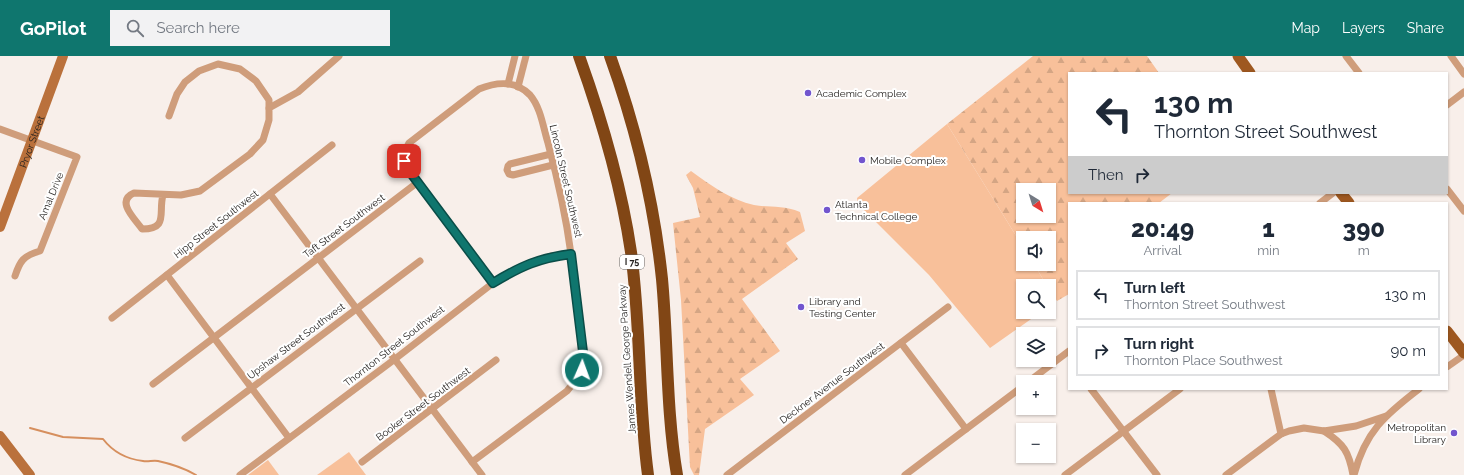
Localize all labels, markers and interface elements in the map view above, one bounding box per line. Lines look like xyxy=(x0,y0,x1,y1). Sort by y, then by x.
search box xyxy=(110,10,390,46)
text: GoPilot xyxy=(20,17,86,39)
icon: search xyxy=(124,17,146,39)
text: Search here xyxy=(156,19,240,37)
text: Map xyxy=(1292,20,1320,36)
text: Layers xyxy=(1342,20,1385,36)
text: Share xyxy=(1407,20,1444,36)
text: 130 m xyxy=(1154,87,1233,120)
marker: Academic Complex xyxy=(803,88,813,98)
place label: Academic Complex xyxy=(816,88,907,99)
icon: left xyxy=(1088,88,1140,140)
street label: Pryor Street xyxy=(17,114,46,169)
text: Thornton Street Southwest xyxy=(1154,121,1377,142)
street label: Lincoln Street Southwest xyxy=(548,123,585,239)
pin xyxy=(387,144,421,178)
icon: arrive xyxy=(393,150,415,172)
marker: Mobile Complex xyxy=(857,155,867,165)
place label: Mobile Complex xyxy=(870,155,946,166)
icon: right xyxy=(1131,164,1153,186)
text: Then xyxy=(1088,166,1123,184)
street label: Amal Drive xyxy=(36,171,66,221)
north arrow xyxy=(1016,183,1056,223)
map controls xyxy=(1016,183,1056,463)
street label: Hipp Street Southwest xyxy=(172,187,261,260)
street label: Taft Street Southwest xyxy=(301,191,387,260)
place label: Atlanta Technical College xyxy=(835,199,917,222)
marker: Atlanta Technical College xyxy=(822,205,832,215)
text: 20:49 xyxy=(1131,214,1194,243)
text: 1 xyxy=(1262,214,1275,243)
text: 390 xyxy=(1342,214,1385,243)
button: sound xyxy=(1016,231,1056,271)
text: Arrival xyxy=(1144,243,1182,258)
text: min xyxy=(1257,243,1280,258)
text: m xyxy=(1358,243,1370,258)
road number: I 75 xyxy=(620,255,644,269)
button: search xyxy=(1016,279,1056,319)
text: Turn left xyxy=(1124,279,1185,297)
street label: James Wendell George Parkway xyxy=(616,283,638,434)
icon: left xyxy=(1090,284,1112,306)
text: 130 m xyxy=(1385,286,1426,304)
place label: Library and Testing Center xyxy=(809,296,876,319)
text: Thornton Street Southwest xyxy=(1124,297,1285,312)
street label: Upshaw Street Southwest xyxy=(245,300,347,381)
marker: Library and Testing Center xyxy=(796,302,806,312)
street label: Thornton Street Southwest xyxy=(342,303,447,389)
button: layers xyxy=(1016,327,1056,367)
text: Turn right xyxy=(1124,335,1194,353)
street label: Deckner Avenue Southwest xyxy=(778,340,887,426)
icon: right xyxy=(1090,340,1112,362)
text: 90 m xyxy=(1390,342,1426,360)
position arrow xyxy=(561,349,603,391)
text: Thornton Place Southwest xyxy=(1124,353,1283,368)
street label: Booker Street Southwest xyxy=(374,365,473,443)
button: + xyxy=(1016,375,1056,415)
place label: Metropolitan Library xyxy=(1387,422,1447,445)
button: − xyxy=(1016,423,1056,463)
marker: Metropolitan Library xyxy=(1449,428,1459,438)

